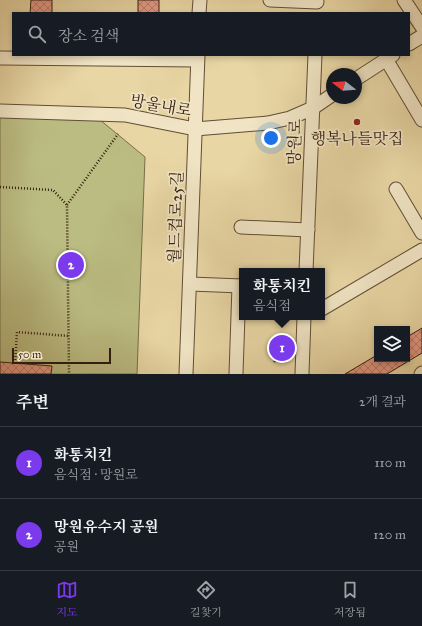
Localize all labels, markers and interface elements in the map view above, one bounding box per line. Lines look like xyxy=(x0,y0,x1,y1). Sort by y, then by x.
search box xyxy=(12,12,410,56)
icon: search xyxy=(26,23,48,45)
text: 장소 검색 xyxy=(58,27,119,45)
north arrow xyxy=(326,68,362,104)
street label: 방울내로 xyxy=(129,91,194,120)
marker: 행복나들맛집 xyxy=(352,117,362,127)
street label: 망원로 xyxy=(284,118,305,166)
your location xyxy=(261,128,281,148)
place label: 행복나들맛집 xyxy=(311,129,403,148)
street label: 월드컵로25길 xyxy=(164,170,187,264)
pin: 2 xyxy=(58,250,84,280)
popup xyxy=(239,268,325,320)
text: 화통치킨 xyxy=(253,277,311,295)
text: 음식점 xyxy=(253,298,291,314)
map controls xyxy=(374,326,410,362)
button: layers xyxy=(374,326,410,362)
pin: 1 xyxy=(269,333,295,363)
scale bar xyxy=(12,346,111,365)
text: 50 m xyxy=(18,348,41,361)
text: 주변 xyxy=(16,392,49,413)
text: 2개 결과 xyxy=(359,394,406,410)
text: 화통치킨 xyxy=(54,446,112,464)
text: 1 xyxy=(26,455,32,471)
text: 110 m xyxy=(374,455,406,471)
text: 음식점 · 망원로 xyxy=(54,467,138,483)
text: 망원유수지 공원 xyxy=(54,518,159,536)
text: 2 xyxy=(26,527,32,543)
text: 120 m xyxy=(373,527,406,543)
text: 공원 xyxy=(54,539,79,555)
tab: 지도 xyxy=(56,579,78,619)
tab: 길찾기 xyxy=(190,579,222,619)
tab: 저장됨 xyxy=(334,579,366,619)

